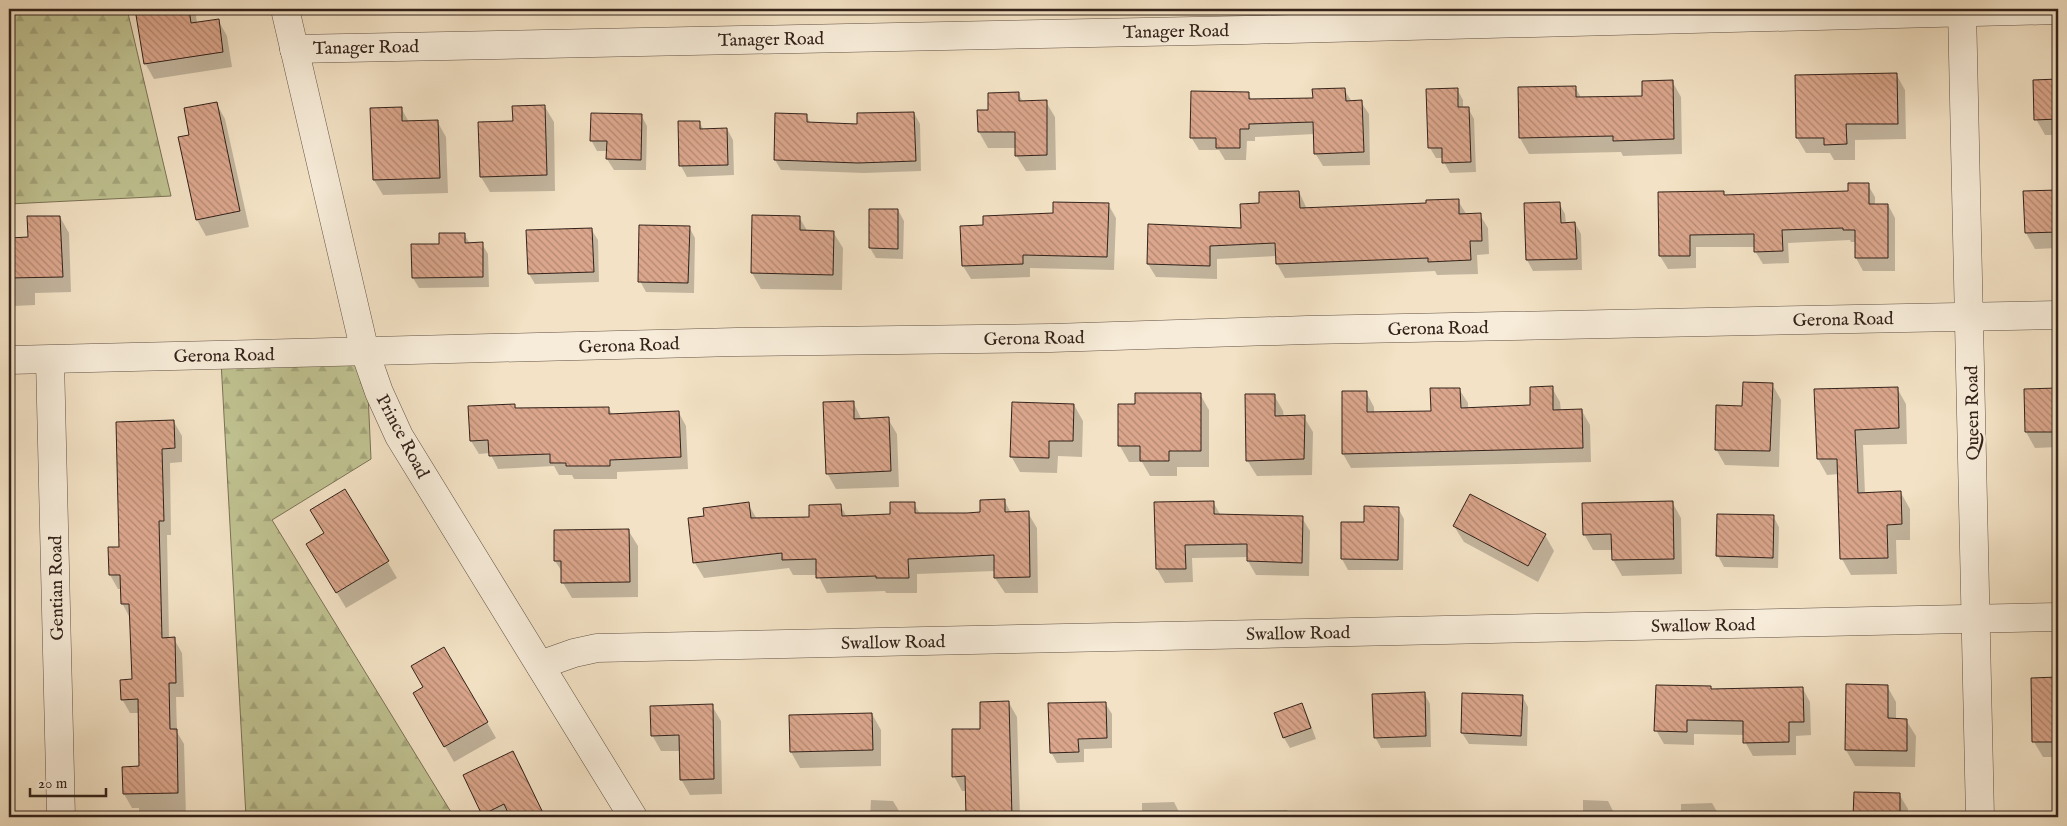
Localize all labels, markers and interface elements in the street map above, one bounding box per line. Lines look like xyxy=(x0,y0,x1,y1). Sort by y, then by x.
street label: Tanager Road xyxy=(1123,20,1230,45)
street label: Tanager Road xyxy=(718,28,825,53)
street label: Tanager Road xyxy=(313,36,420,61)
street label: Gerona Road xyxy=(1792,308,1894,333)
street label: Gerona Road xyxy=(1387,317,1489,342)
street label: Gerona Road xyxy=(983,327,1085,352)
street label: Gerona Road xyxy=(578,333,680,360)
street label: Gerona Road xyxy=(173,344,275,369)
street label: Queen Road xyxy=(1961,365,1986,461)
street label: Prince Road xyxy=(370,391,434,483)
street label: Gentian Road xyxy=(45,535,70,641)
street label: Swallow Road xyxy=(1651,614,1756,639)
street label: Swallow Road xyxy=(1246,622,1351,647)
street label: Swallow Road xyxy=(841,631,946,656)
scale bar xyxy=(30,766,106,798)
text: 20 m xyxy=(38,774,68,793)

